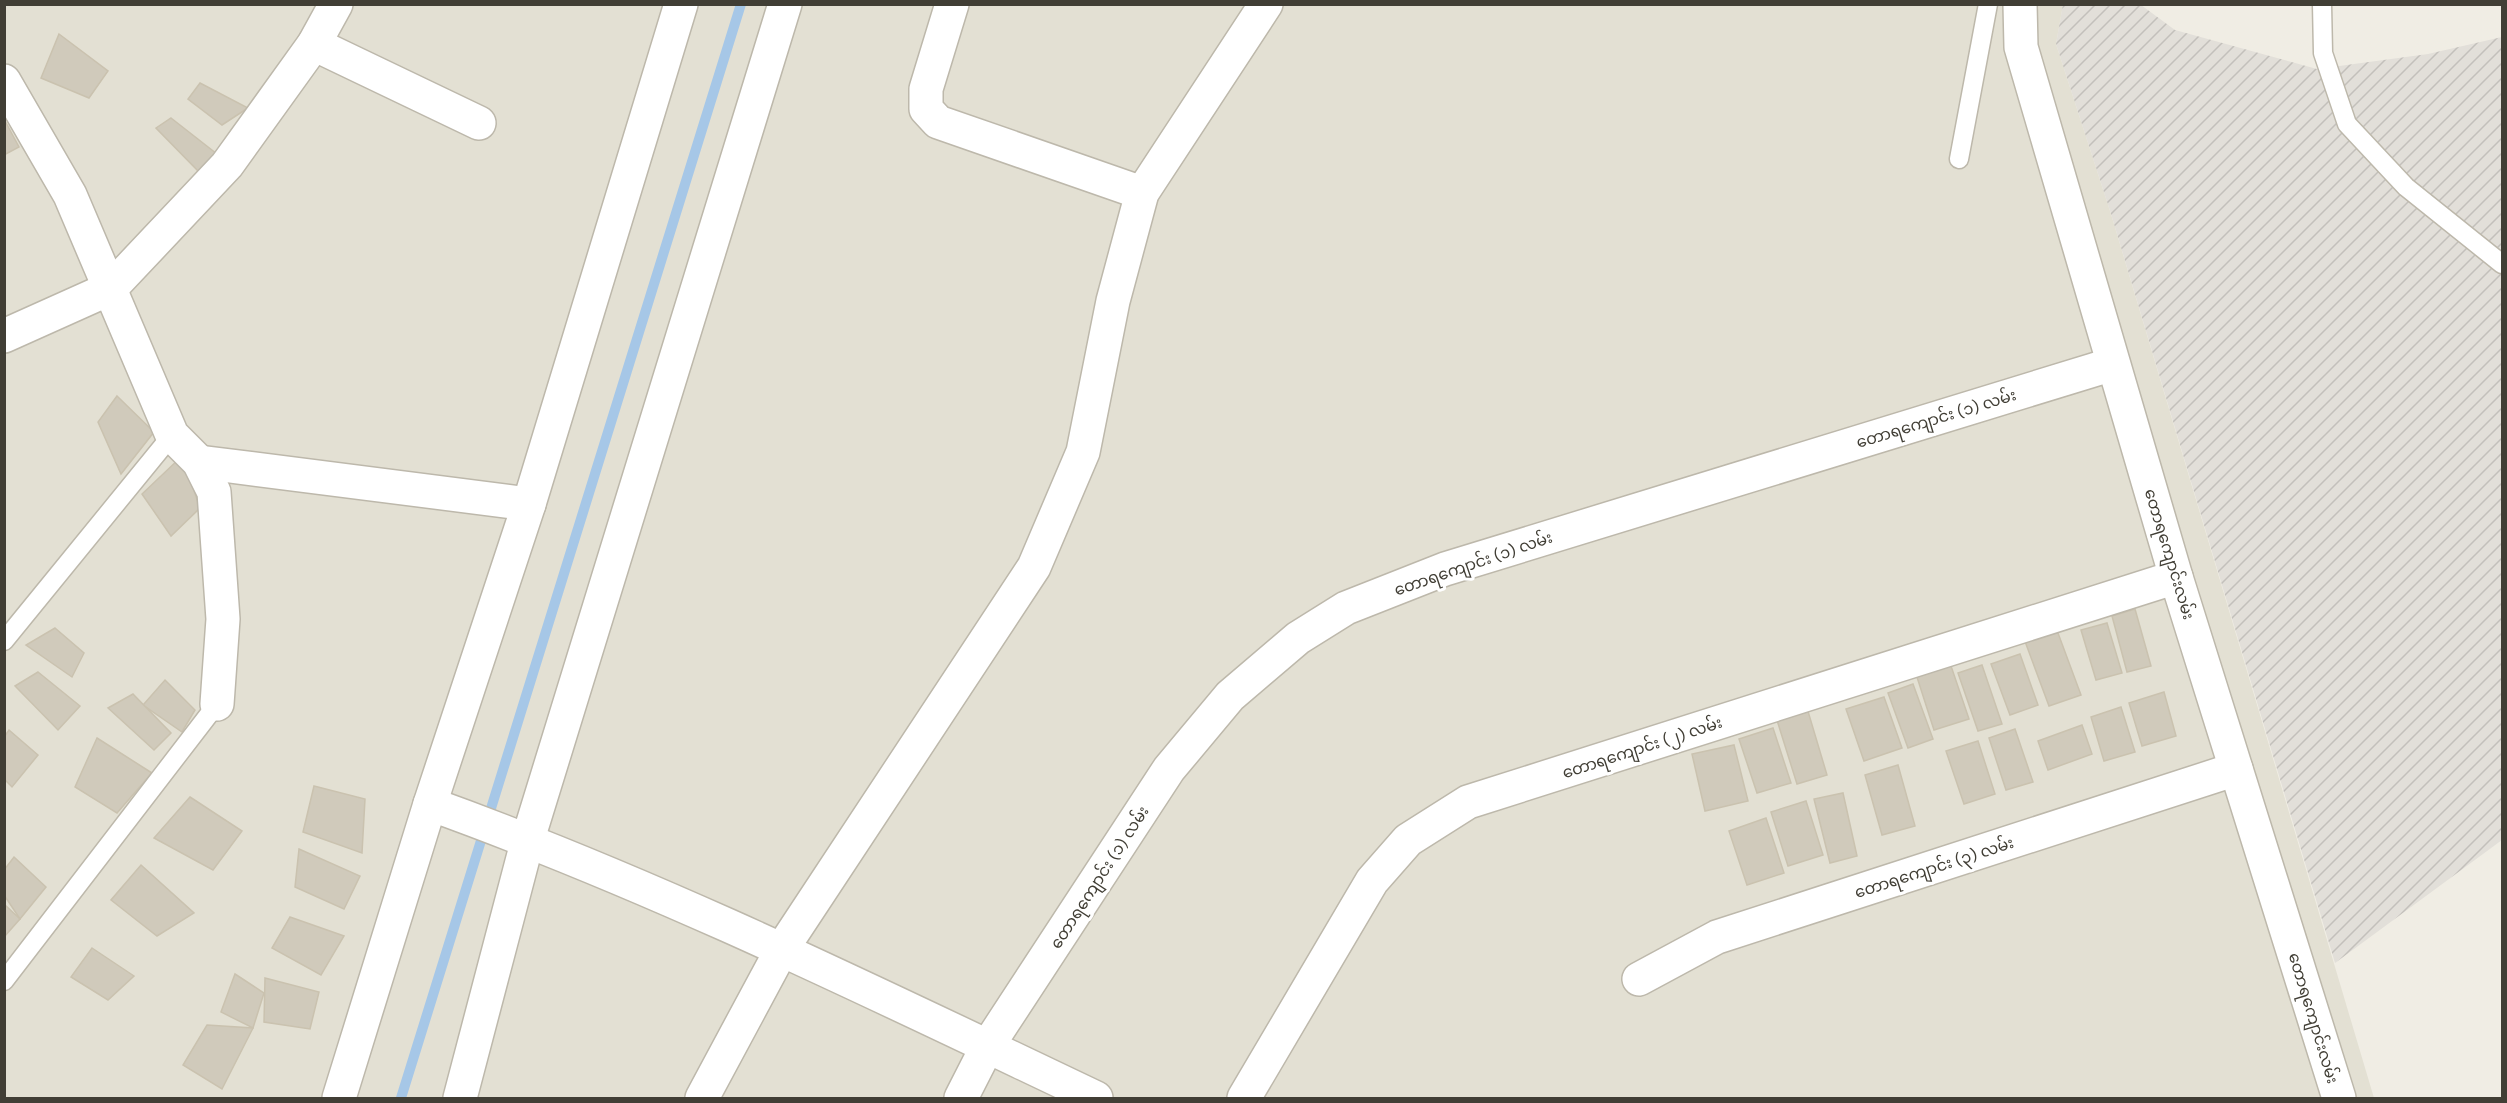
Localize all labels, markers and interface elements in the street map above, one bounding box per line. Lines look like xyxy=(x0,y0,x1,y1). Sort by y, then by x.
street label: တောရကျောင်း (၁) လမ်း xyxy=(1853,383,2020,456)
street label: တောရကျောင်းလမ်း xyxy=(2137,486,2200,623)
street label: တောရကျောင်း (၁) လမ်း xyxy=(1391,526,1556,603)
street label: တောရကျောင်း (၂) လမ်း xyxy=(1559,711,1726,786)
street label: တောရကျောင်း (၁) လမ်း xyxy=(1045,801,1156,954)
street label: တောရကျောင်း (၃) လမ်း xyxy=(1852,831,2017,906)
street label: တောရကျောင်းလမ်း xyxy=(2281,950,2344,1087)

